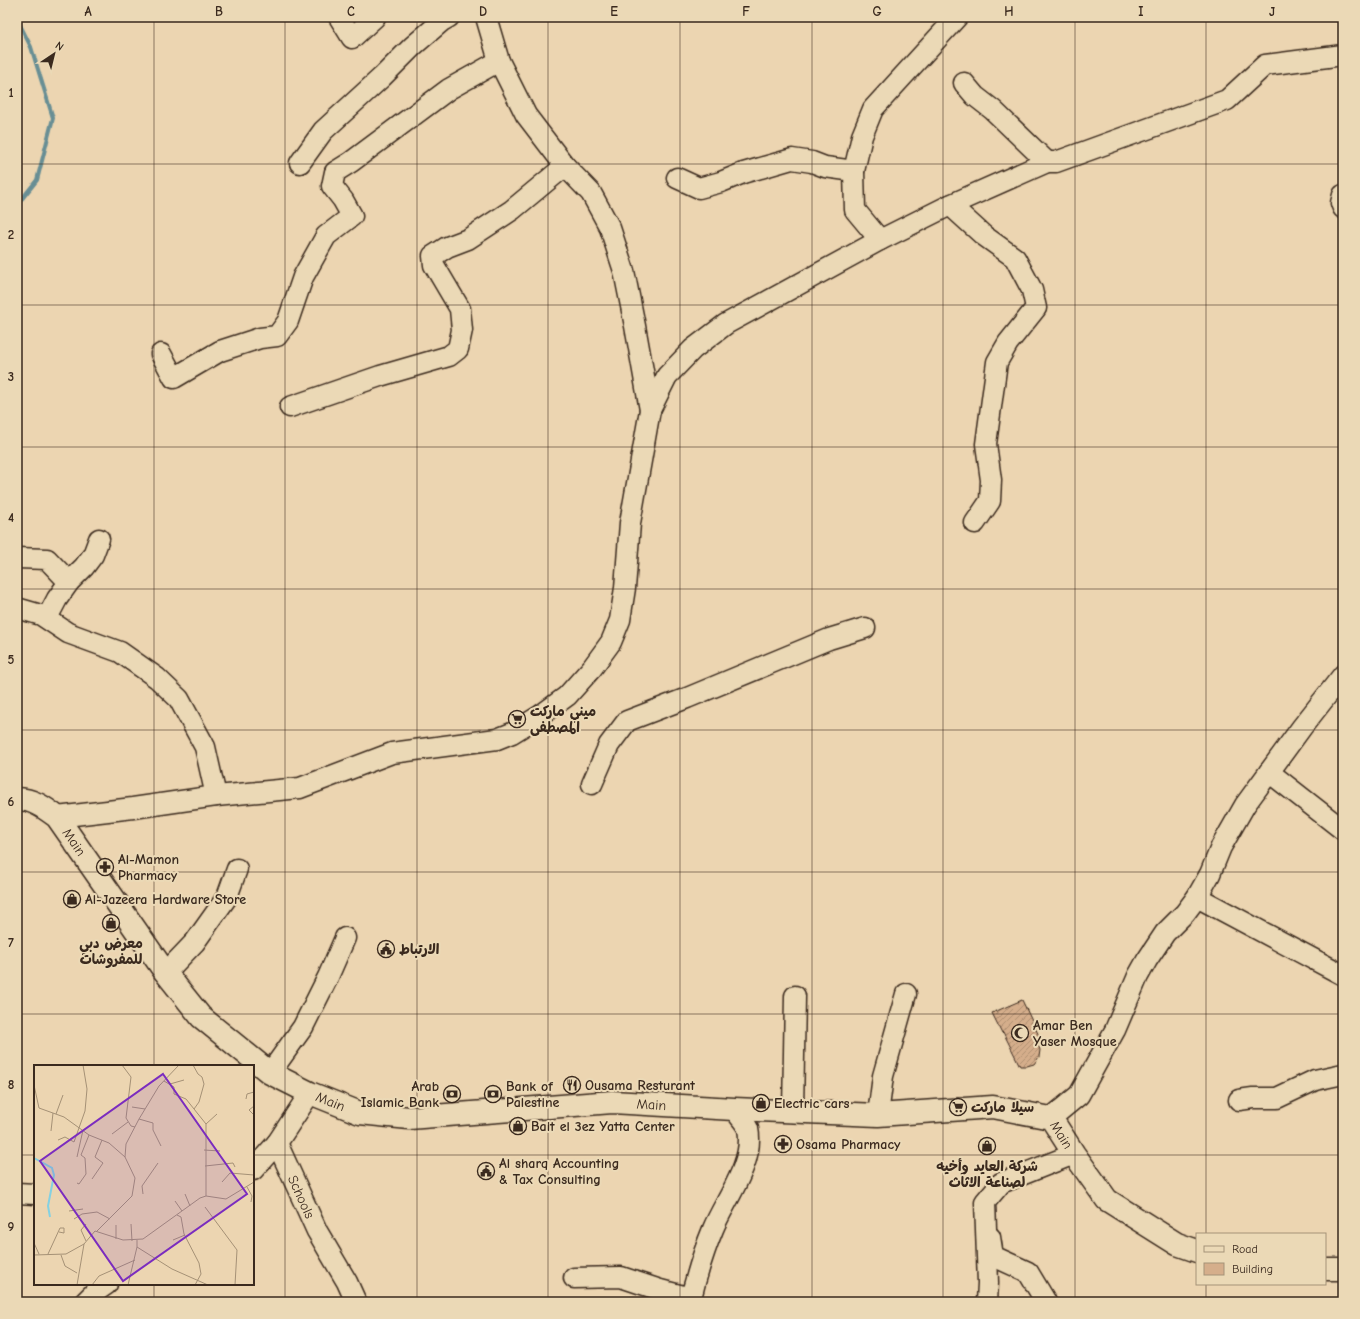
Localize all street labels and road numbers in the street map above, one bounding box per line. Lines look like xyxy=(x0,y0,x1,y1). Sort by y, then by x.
street label: Main xyxy=(59,825,90,859)
street label: Main xyxy=(314,1088,348,1115)
street label: Main xyxy=(636,1095,667,1114)
street label: Main xyxy=(1046,1118,1077,1152)
street label: Schools xyxy=(284,1172,319,1221)

